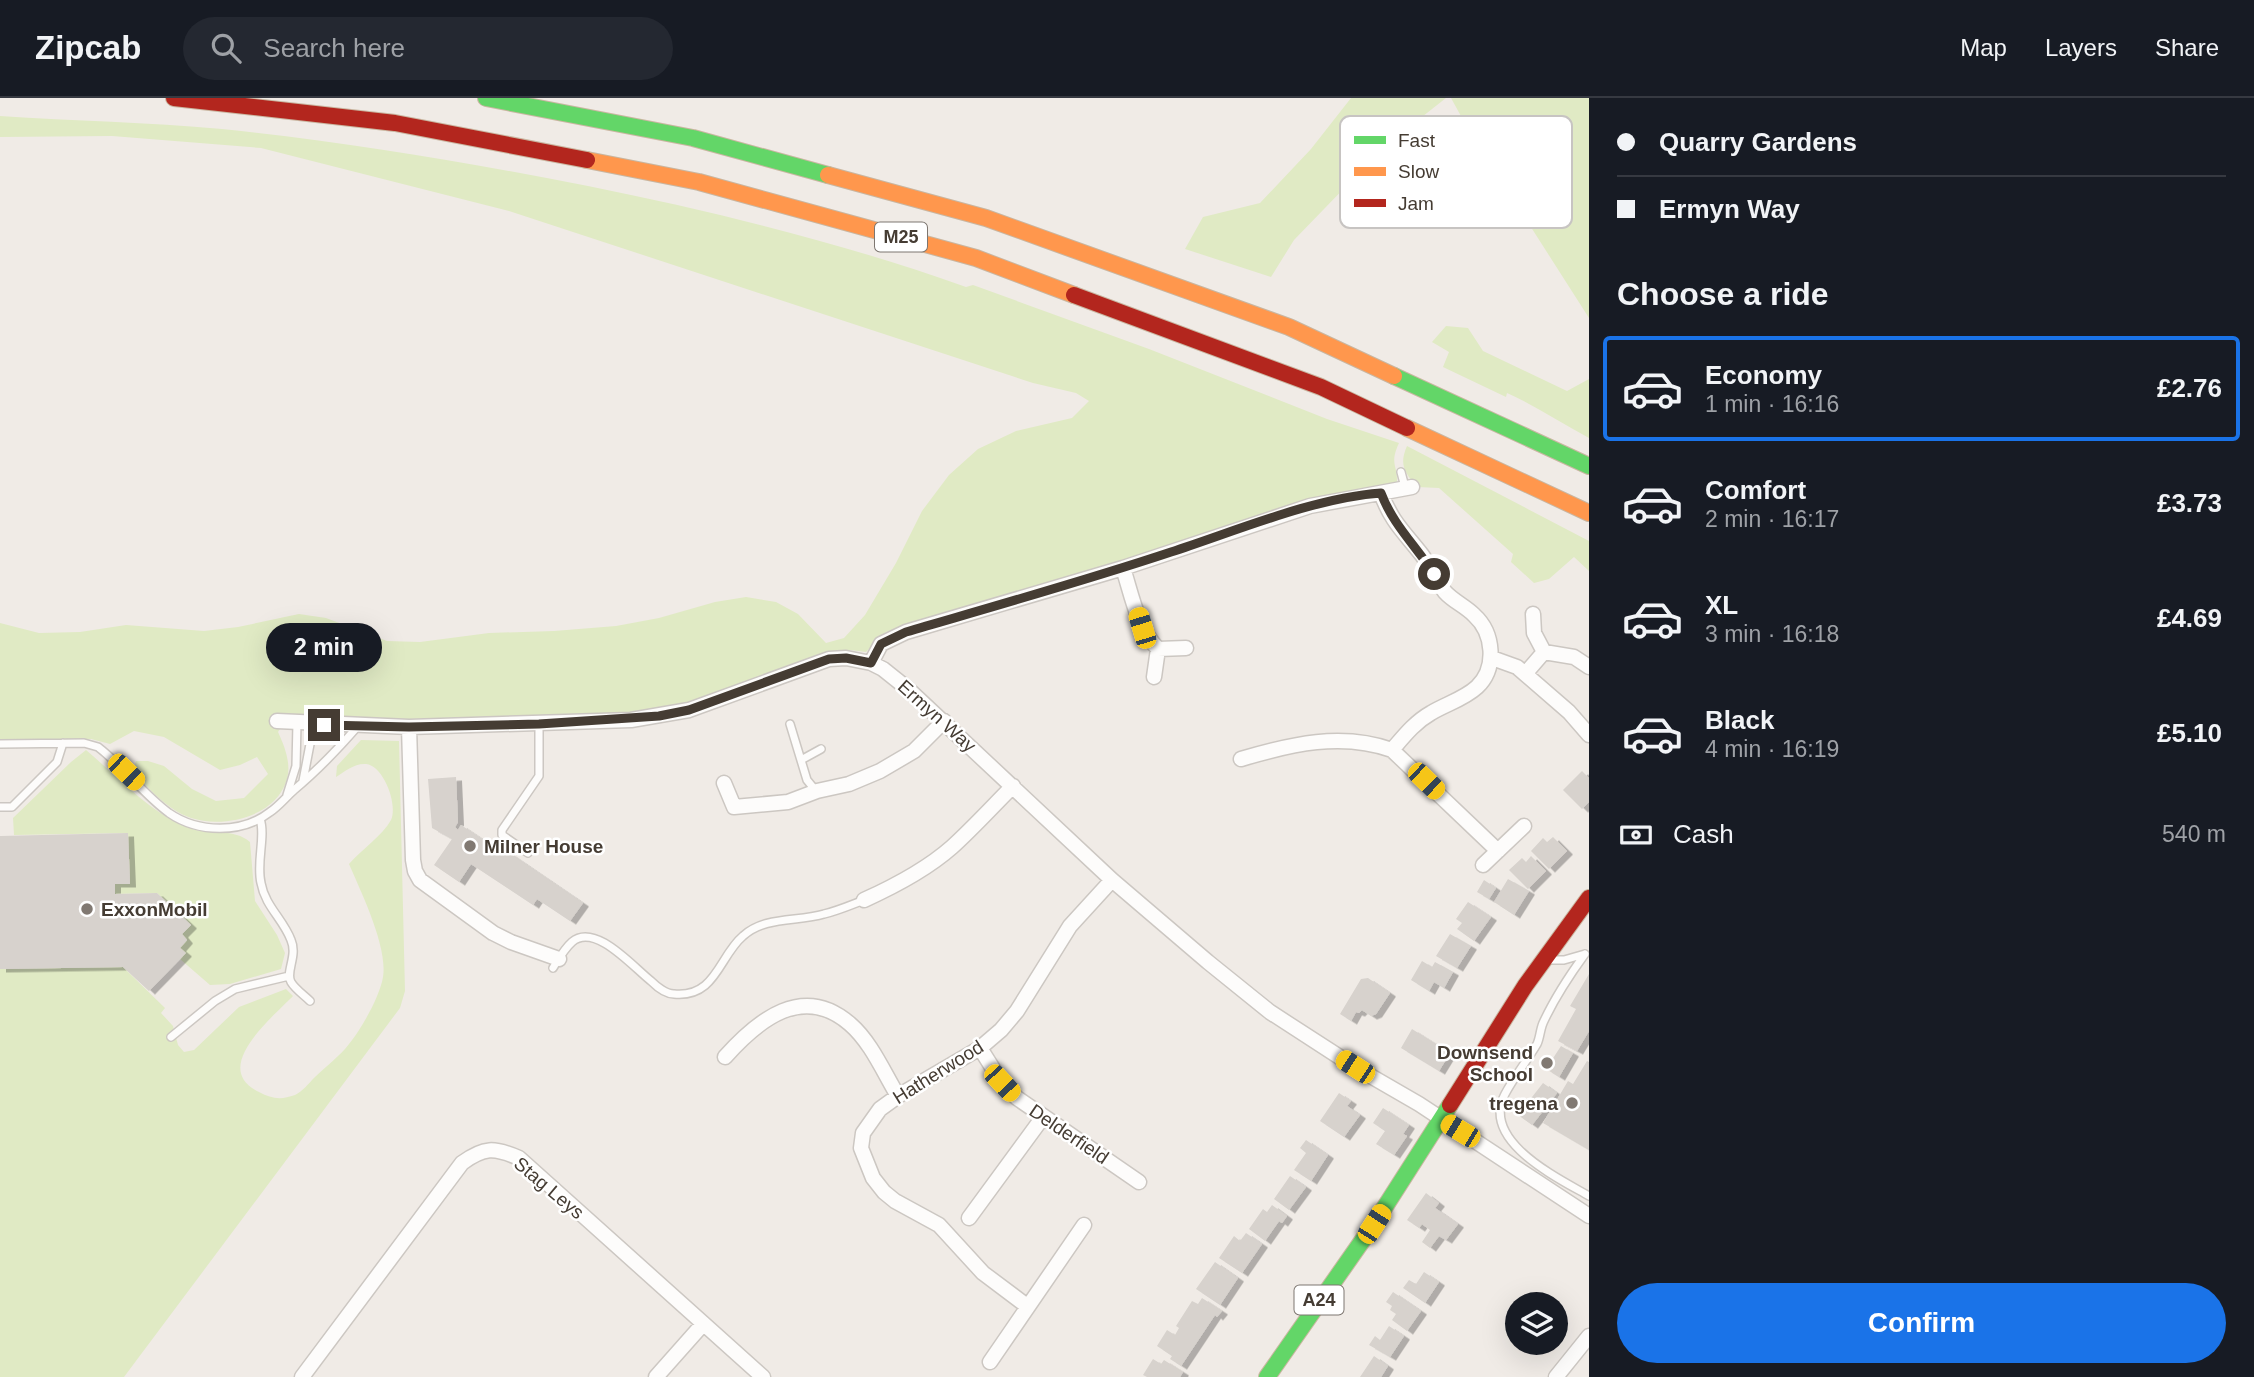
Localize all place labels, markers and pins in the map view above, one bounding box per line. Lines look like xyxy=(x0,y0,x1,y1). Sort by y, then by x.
place label: Milner House xyxy=(484,836,603,857)
marker: Milner House xyxy=(462,838,478,854)
place label: ExxonMobil xyxy=(101,899,208,920)
marker: ExxonMobil xyxy=(79,901,95,917)
place label: Downsend School xyxy=(1437,1042,1533,1085)
marker: Downsend School xyxy=(1539,1055,1555,1071)
place label: tregena xyxy=(1489,1093,1558,1114)
marker: tregena xyxy=(1564,1095,1580,1111)

